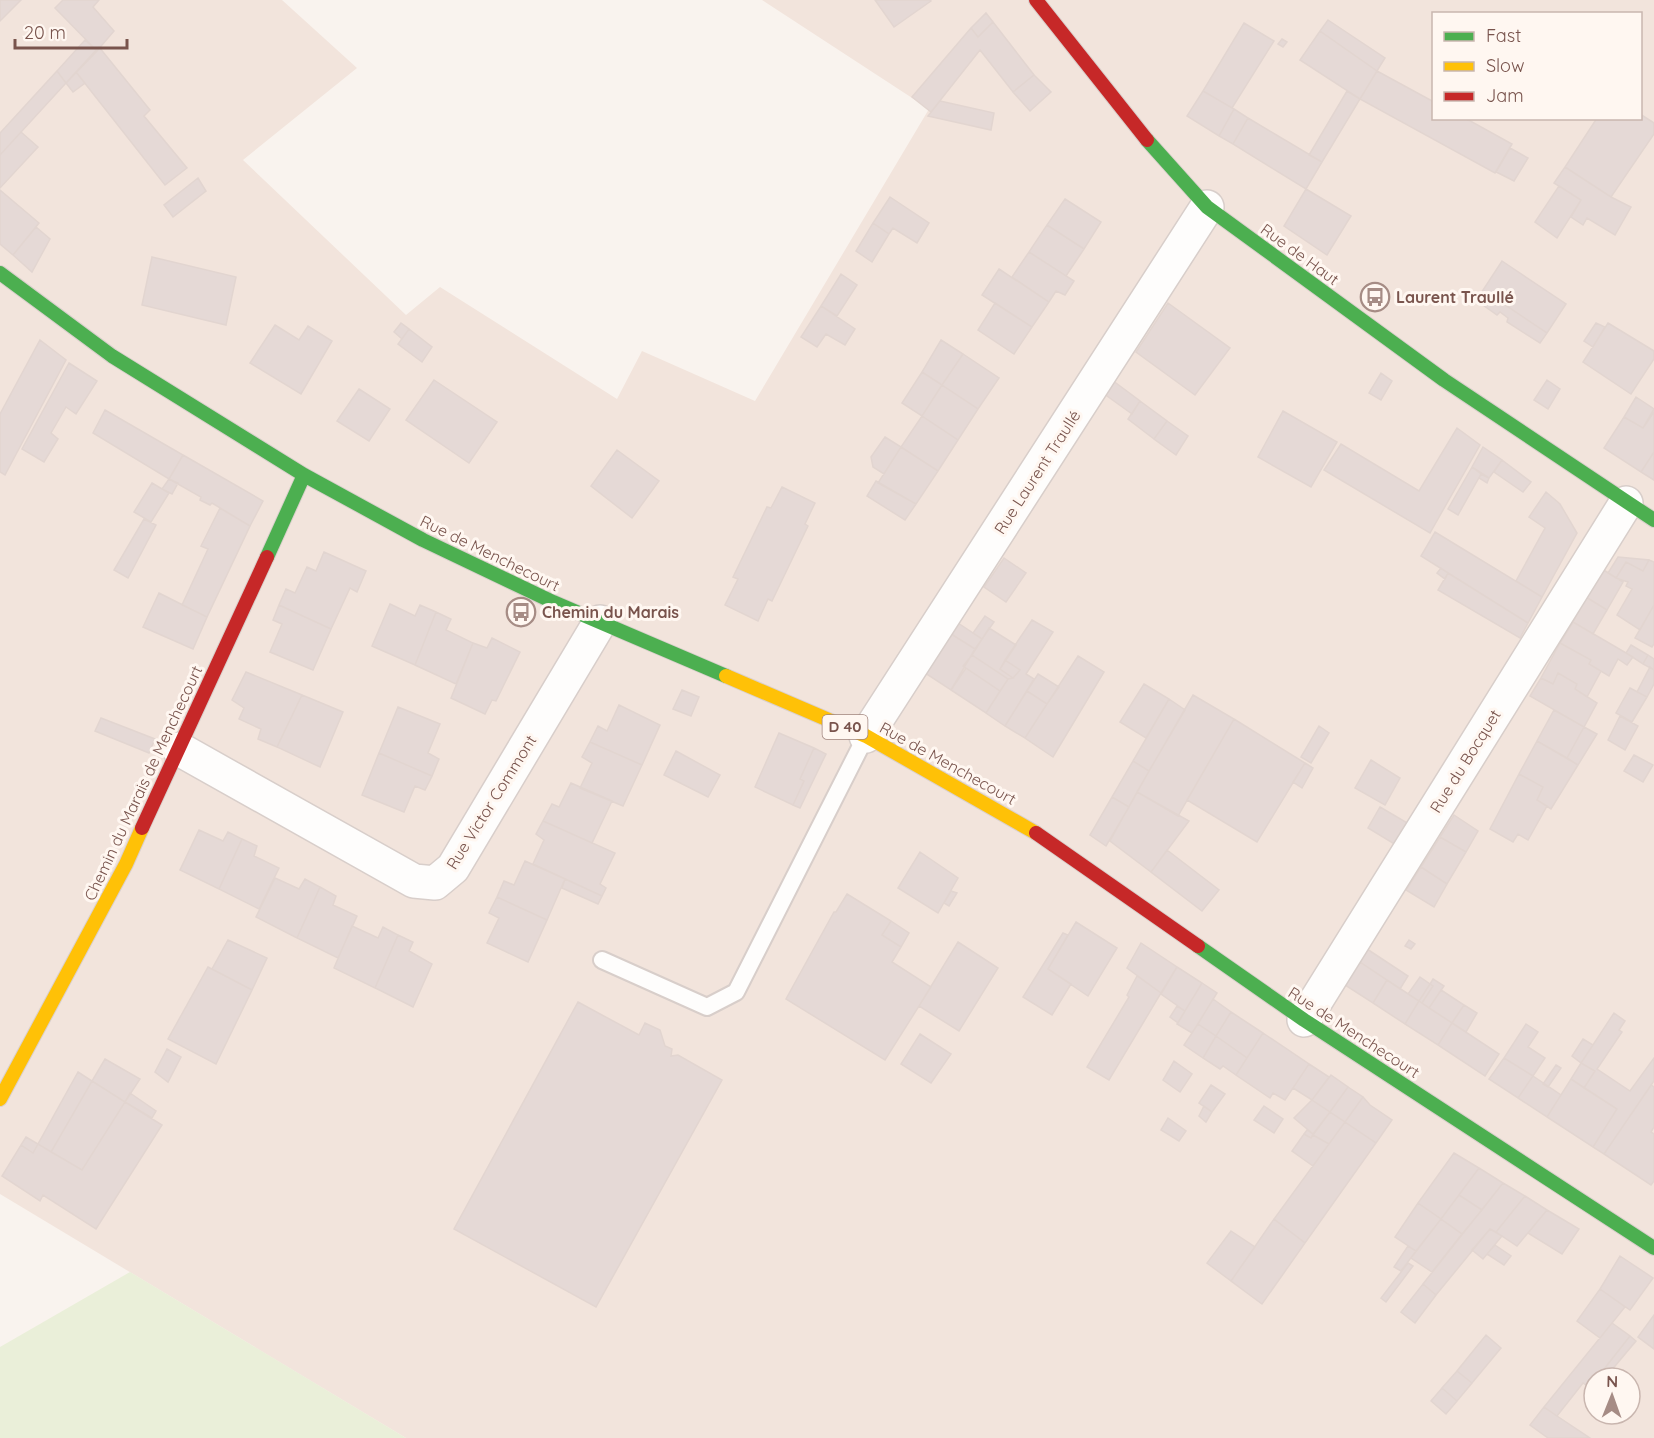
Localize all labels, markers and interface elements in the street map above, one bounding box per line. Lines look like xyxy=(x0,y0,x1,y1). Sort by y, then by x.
scale bar xyxy=(15,12,128,50)
legend xyxy=(1432,12,1642,120)
text: 20 m xyxy=(24,21,66,44)
text: Fast xyxy=(1486,24,1521,47)
text: Slow xyxy=(1486,54,1524,77)
text: Jam xyxy=(1486,84,1524,107)
street label: Rue de Haut xyxy=(1257,219,1343,289)
bus stop icon: Laurent Traullé xyxy=(1359,281,1391,313)
place label: Laurent Traullé xyxy=(1396,287,1514,307)
street label: Rue Laurent Traullé xyxy=(989,406,1085,538)
street label: Rue de Menchecourt xyxy=(417,511,563,595)
bus stop icon: Chemin du Marais xyxy=(505,596,537,628)
place label: Chemin du Marais xyxy=(542,602,679,622)
street label: Chemin du Marais de Menchecourt xyxy=(80,662,206,904)
street label: Rue du Bocquet xyxy=(1425,706,1505,816)
road number: D 40 xyxy=(822,715,868,739)
street label: Rue de Menchecourt xyxy=(876,717,1020,809)
street label: Rue Victor Commont xyxy=(442,731,540,873)
street label: Rue de Menchecourt xyxy=(1284,982,1424,1082)
north arrow xyxy=(1582,1366,1642,1426)
text: N xyxy=(1606,1371,1618,1391)

